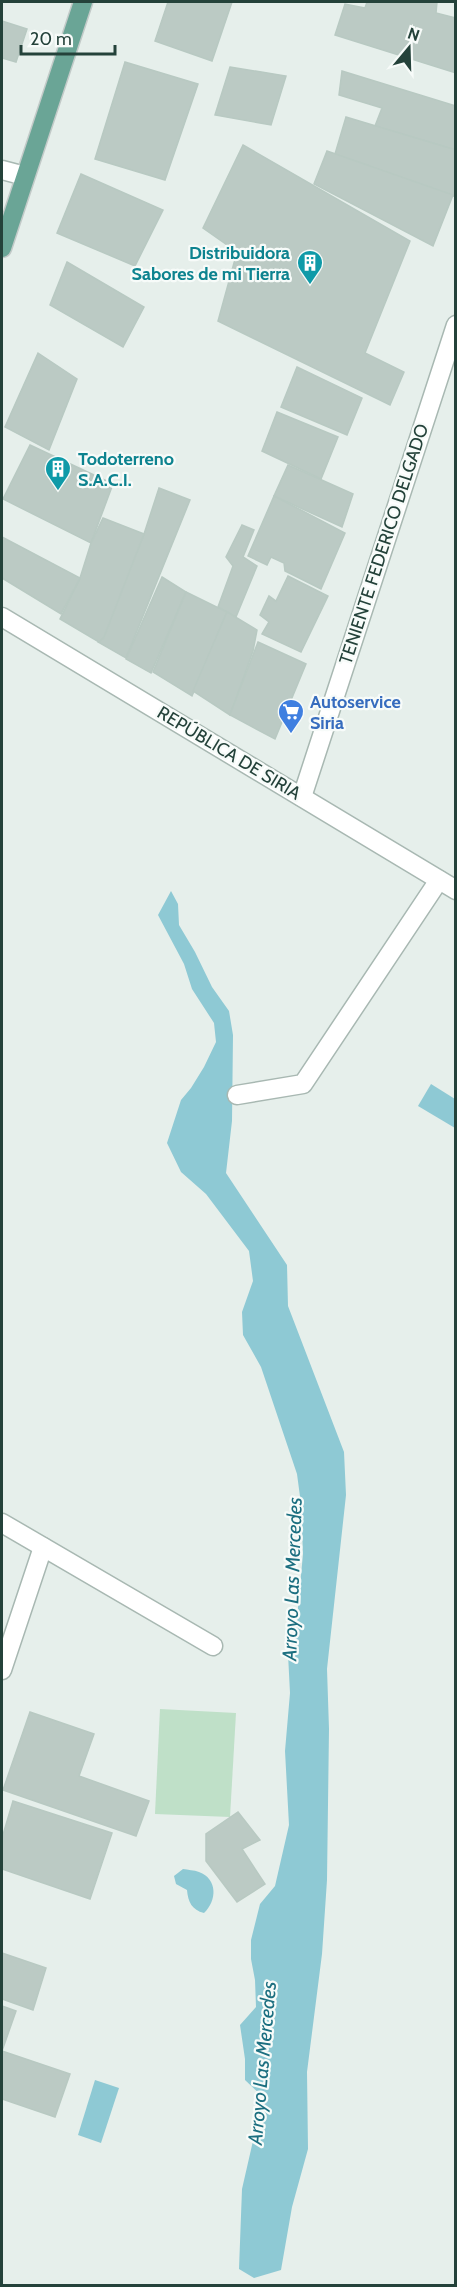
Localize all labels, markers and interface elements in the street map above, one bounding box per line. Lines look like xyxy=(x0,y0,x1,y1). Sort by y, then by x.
scale bar xyxy=(21,18,116,56)
north arrow xyxy=(379,18,439,78)
text: N xyxy=(405,23,422,45)
text: 20 m xyxy=(30,28,72,50)
place label: Distribuidora Sabores de mi Tierra xyxy=(132,242,290,285)
building icon: Distribuidora Sabores de mi Tierra xyxy=(295,248,325,286)
street label: TENIENTE FEDERICO DELGADO xyxy=(335,421,433,667)
place label: Todoterreno S.A.C.I. xyxy=(78,448,174,491)
building icon: Todoterreno S.A.C.I. xyxy=(43,454,73,492)
place label: Autoservice Siria xyxy=(310,691,401,734)
supermarket icon: Autoservice Siria xyxy=(276,697,306,735)
street label: REPÚBLICA DE SIRIA xyxy=(153,701,305,805)
water label: Arroyo Las Mercedes xyxy=(277,1497,307,1662)
water label: Arroyo Las Mercedes xyxy=(243,1980,281,2147)

